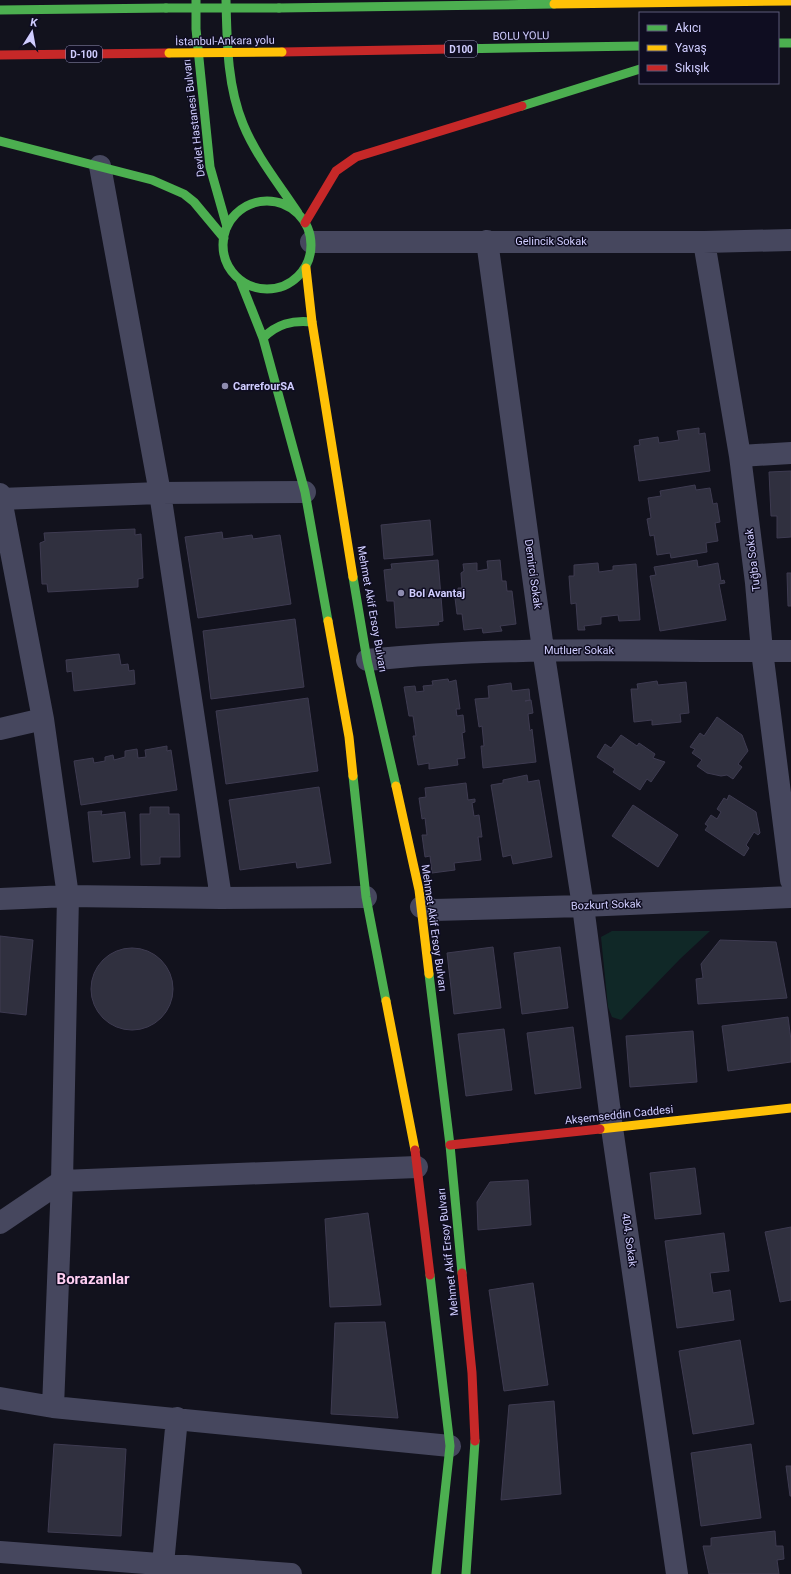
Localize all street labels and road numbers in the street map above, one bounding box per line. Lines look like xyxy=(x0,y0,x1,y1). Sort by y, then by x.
street label: BOLU YOLU xyxy=(493,29,549,43)
street label: İstanbul-Ankara yolu xyxy=(175,34,275,48)
road number: D100 xyxy=(445,41,477,57)
road number: D-100 xyxy=(66,46,102,62)
street label: Devlet Hastanesi Bulvarı xyxy=(180,58,208,178)
street label: Gelincik Sokak xyxy=(515,235,587,248)
street label: Tuğba Sokak xyxy=(743,527,763,592)
street label: Demirci Sokak xyxy=(522,538,544,610)
street label: Mehmet Akif Ersoy Bulvarı xyxy=(354,545,390,673)
street label: Mutluer Sokak xyxy=(544,644,615,657)
street label: Mehmet Akif Ersoy Bulvarı xyxy=(419,864,449,992)
street label: Bozkurt Sokak xyxy=(571,897,642,913)
street label: Akşemseddin Caddesi xyxy=(564,1103,674,1127)
street label: Mehmet Akif Ersoy Bulvarı xyxy=(435,1188,461,1316)
street label: 404. Sokak xyxy=(619,1212,639,1268)

